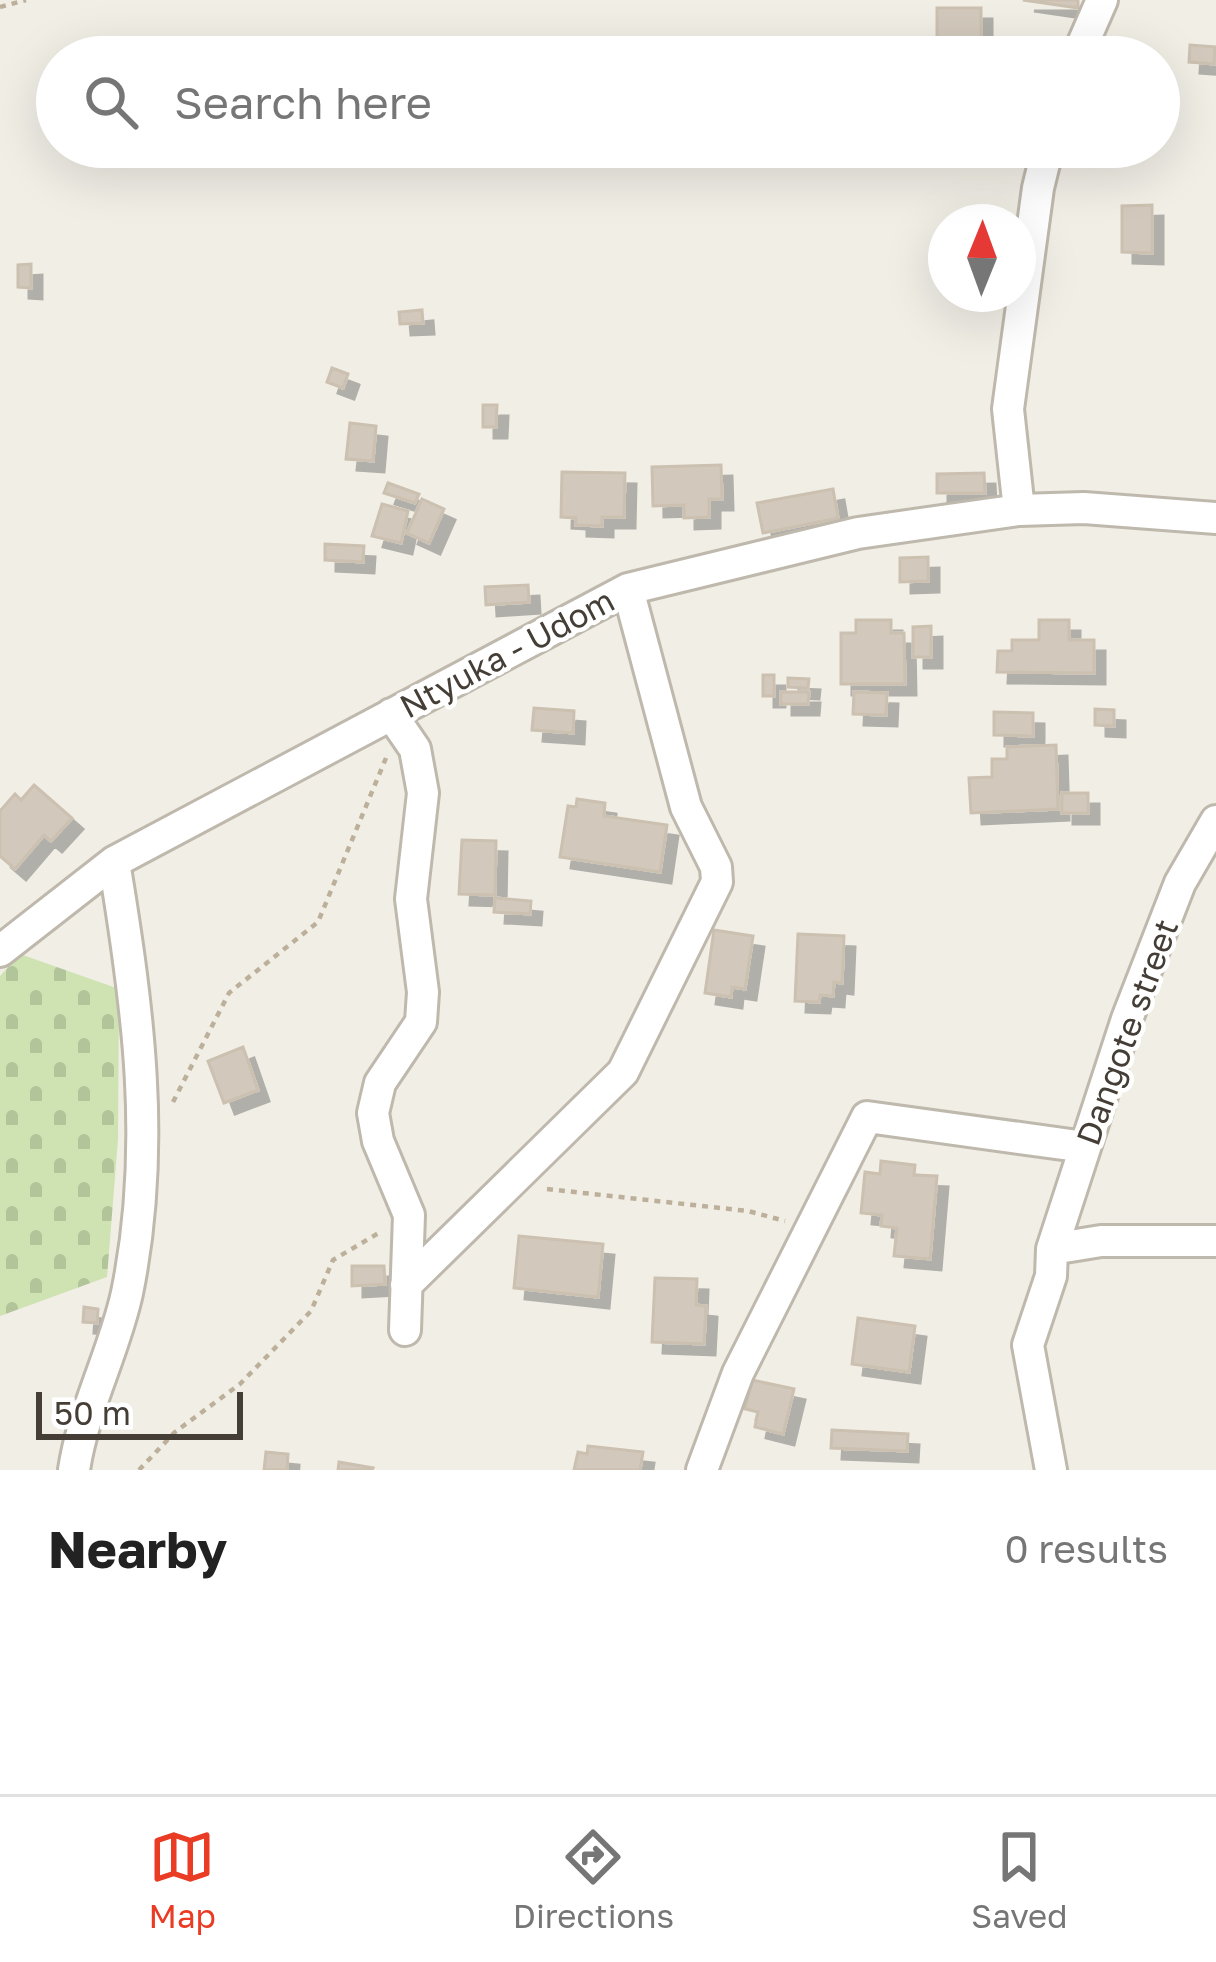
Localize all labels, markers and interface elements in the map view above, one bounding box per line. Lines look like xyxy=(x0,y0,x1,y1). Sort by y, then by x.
search box xyxy=(36,36,1180,168)
icon: search xyxy=(78,69,144,135)
text: Search here xyxy=(174,75,432,129)
north arrow xyxy=(928,204,1036,312)
street label: Ntyuka - Udom xyxy=(393,580,620,725)
street label: Dangote street xyxy=(1068,914,1185,1150)
scale bar xyxy=(36,1386,243,1439)
text: 50 m xyxy=(54,1393,131,1432)
text: Nearby xyxy=(48,1518,227,1579)
text: 0 results xyxy=(1004,1525,1168,1572)
tab: Map xyxy=(149,1824,216,1935)
tab: Directions xyxy=(513,1824,674,1935)
tab: Saved xyxy=(971,1824,1067,1935)

